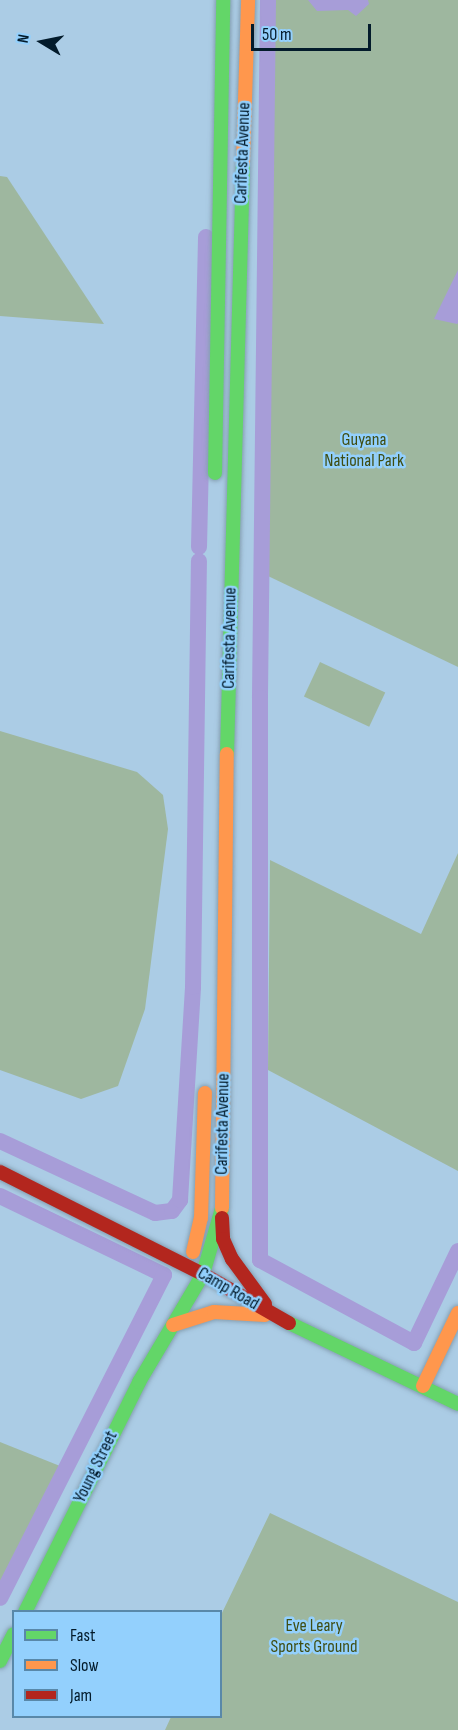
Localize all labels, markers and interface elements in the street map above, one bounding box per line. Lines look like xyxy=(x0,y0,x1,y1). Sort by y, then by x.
north arrow xyxy=(12,12,72,72)
scale bar xyxy=(254,12,374,50)
text: 50 m xyxy=(262,24,292,45)
text: N xyxy=(14,33,34,45)
street label: Carifesta Avenue xyxy=(230,102,256,204)
park label: Guyana National Park xyxy=(324,430,404,472)
street label: Carifesta Avenue xyxy=(218,587,242,689)
street label: Carifesta Avenue xyxy=(211,1073,235,1175)
street label: Camp Road xyxy=(193,1263,263,1315)
street label: Young Street xyxy=(69,1428,123,1506)
legend xyxy=(12,1610,222,1718)
park label: Eve Leary Sports Ground xyxy=(271,1616,357,1658)
text: Fast xyxy=(70,1625,95,1646)
text: Slow xyxy=(70,1655,99,1676)
text: Jam xyxy=(70,1685,92,1706)

